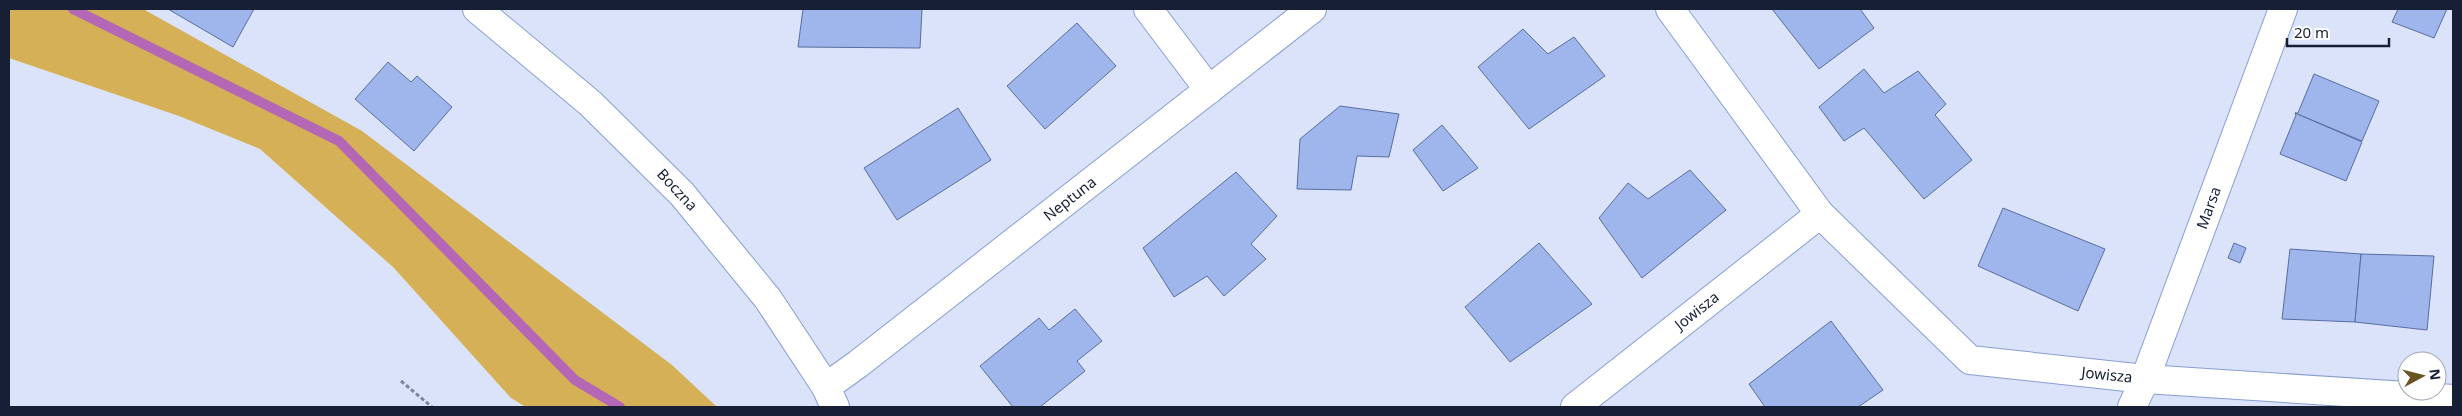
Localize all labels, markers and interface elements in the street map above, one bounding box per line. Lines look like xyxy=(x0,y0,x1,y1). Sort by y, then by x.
scale bar xyxy=(2287,15,2390,47)
text: 20 m xyxy=(2294,22,2329,42)
street label: Boczna xyxy=(653,164,702,215)
street label: Neptuna xyxy=(1039,171,1100,225)
street label: Marsa xyxy=(2191,184,2225,232)
street label: Jowisza xyxy=(1668,287,1723,335)
north arrow xyxy=(2397,351,2447,401)
street label: Jowisza xyxy=(2079,361,2134,387)
text: N xyxy=(2425,368,2446,381)

